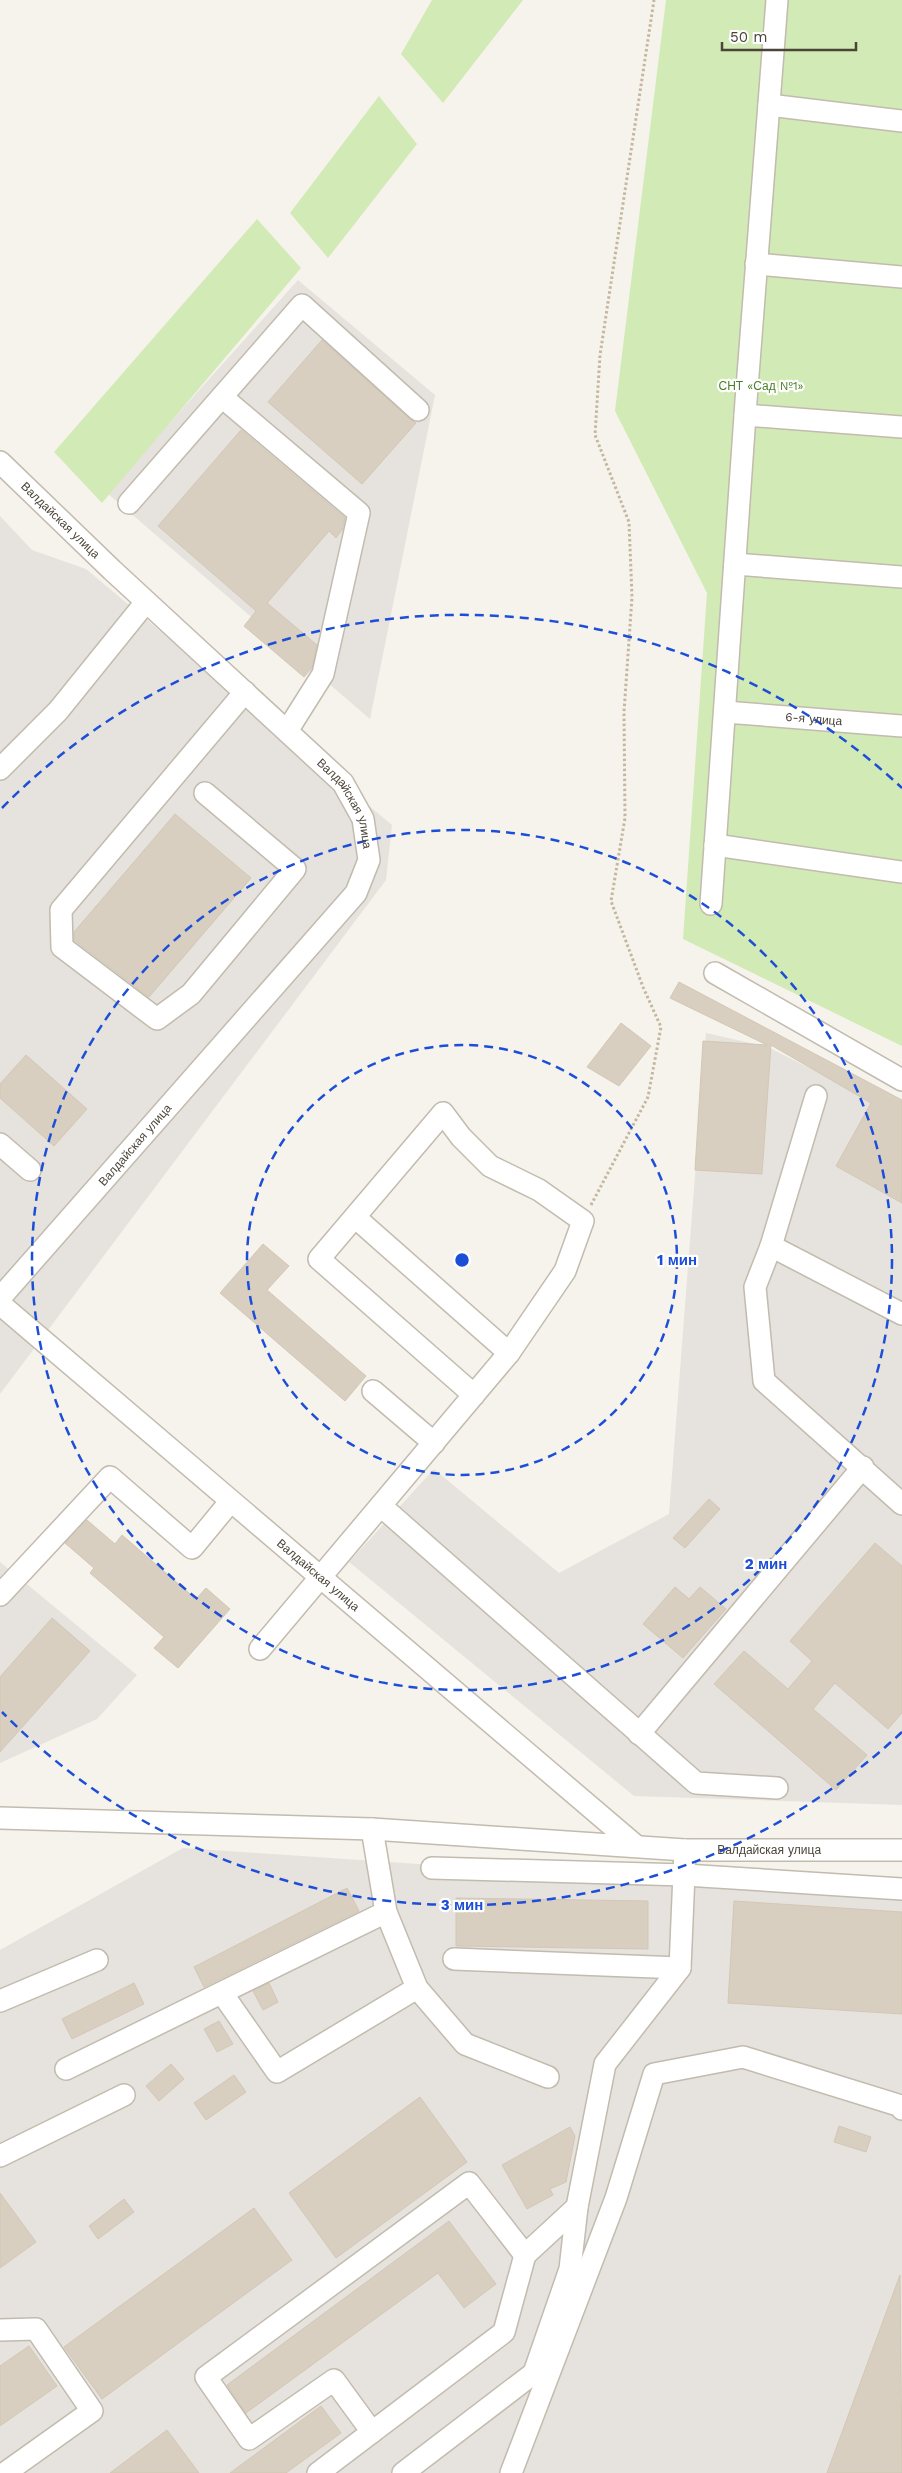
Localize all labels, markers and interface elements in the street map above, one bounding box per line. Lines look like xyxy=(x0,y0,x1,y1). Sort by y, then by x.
scale bar xyxy=(722,20,856,52)
text: 50 m xyxy=(730,28,767,46)
park label: СНТ «Сад №1» xyxy=(719,379,804,393)
street label: Валдайская улица xyxy=(18,479,103,562)
street label: 6-я улица xyxy=(785,710,843,728)
street label: Валдайская улица xyxy=(314,756,374,850)
street label: Валдайская улица xyxy=(96,1101,175,1189)
centre of rings xyxy=(453,1251,471,1269)
text: 1 мин xyxy=(657,1251,697,1269)
street label: Валдайская улица xyxy=(274,1536,362,1614)
text: 2 мин xyxy=(745,1555,787,1573)
street label: Валдайская улица xyxy=(717,1843,821,1857)
text: 3 мин xyxy=(441,1896,483,1914)

